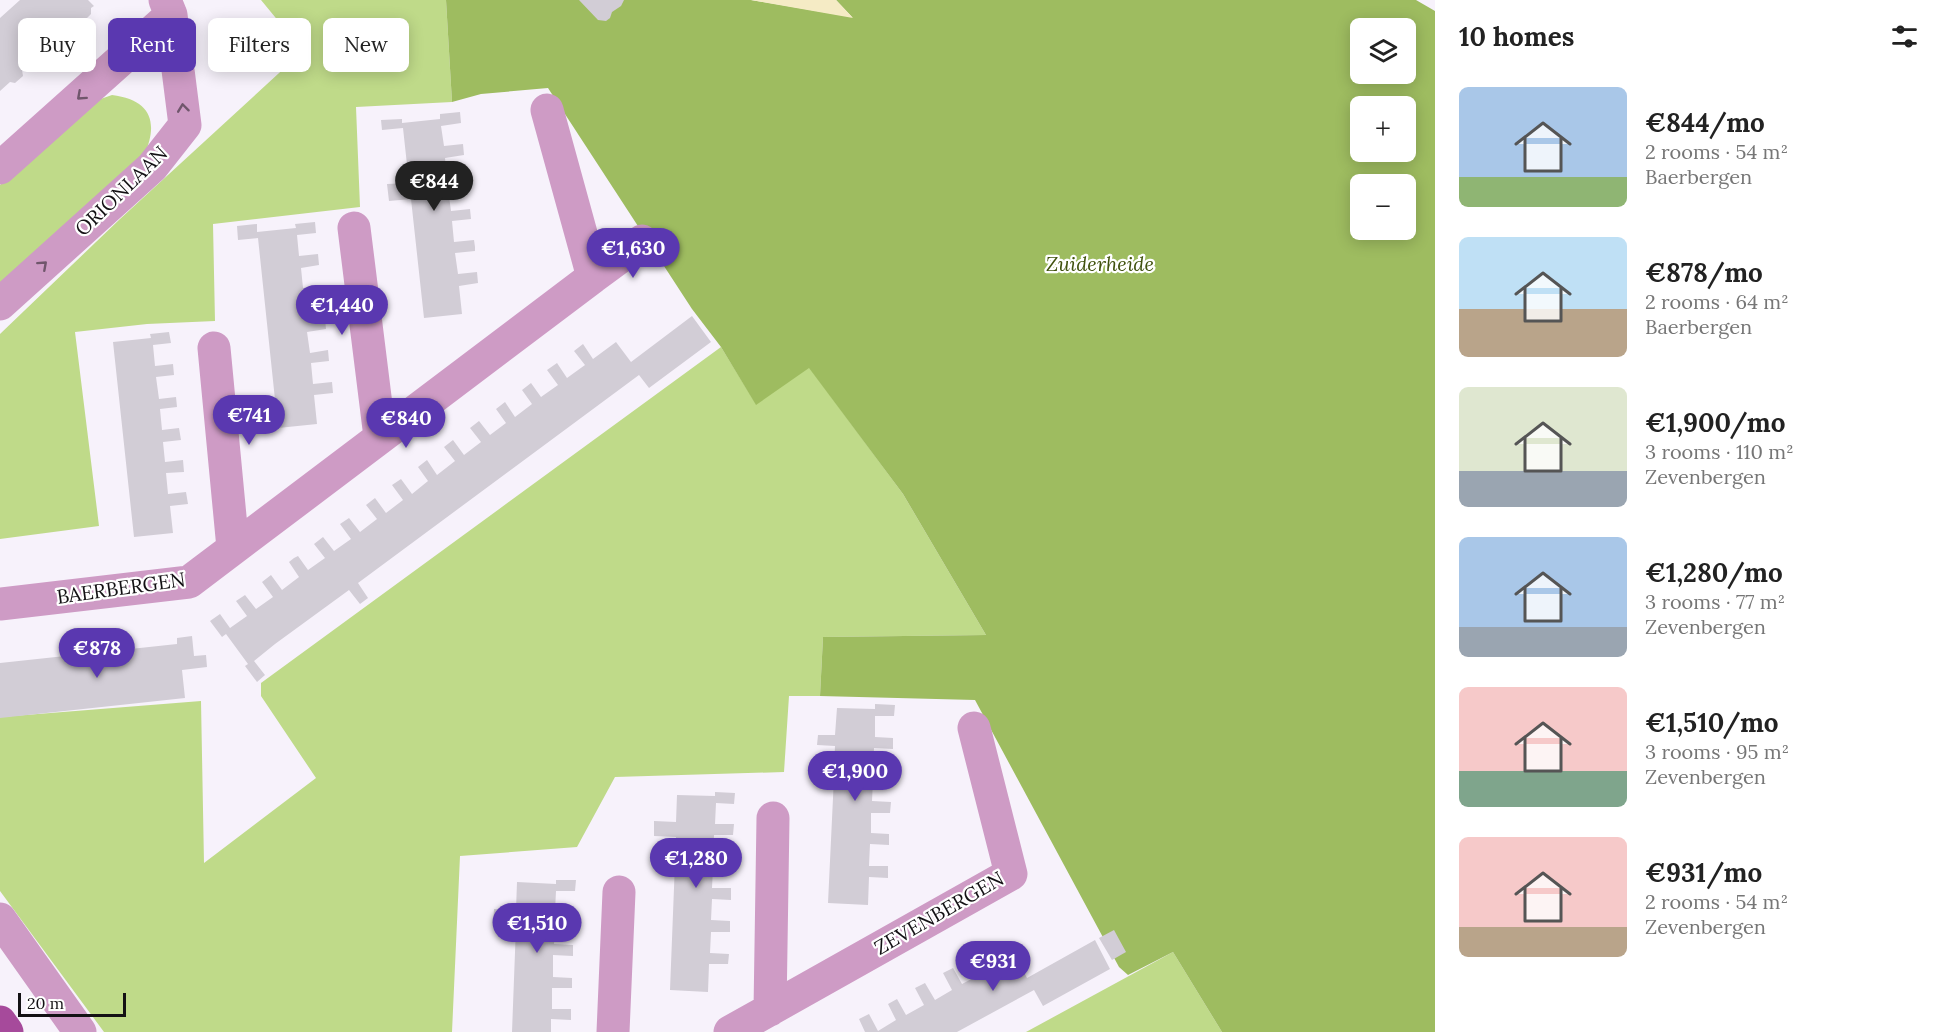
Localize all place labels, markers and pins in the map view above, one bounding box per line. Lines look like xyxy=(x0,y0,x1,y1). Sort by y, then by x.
pin: €844 xyxy=(398,161,470,212)
pin: €1,630 xyxy=(584,228,682,279)
pin: €1,440 xyxy=(293,285,391,336)
pin: €741 xyxy=(213,395,285,446)
pin: €840 xyxy=(370,398,442,449)
pin: €878 xyxy=(61,628,133,679)
pin: €1,900 xyxy=(806,751,904,802)
pin: €1,280 xyxy=(647,838,745,889)
pin: €1,510 xyxy=(488,903,586,954)
pin: €931 xyxy=(957,941,1029,992)

